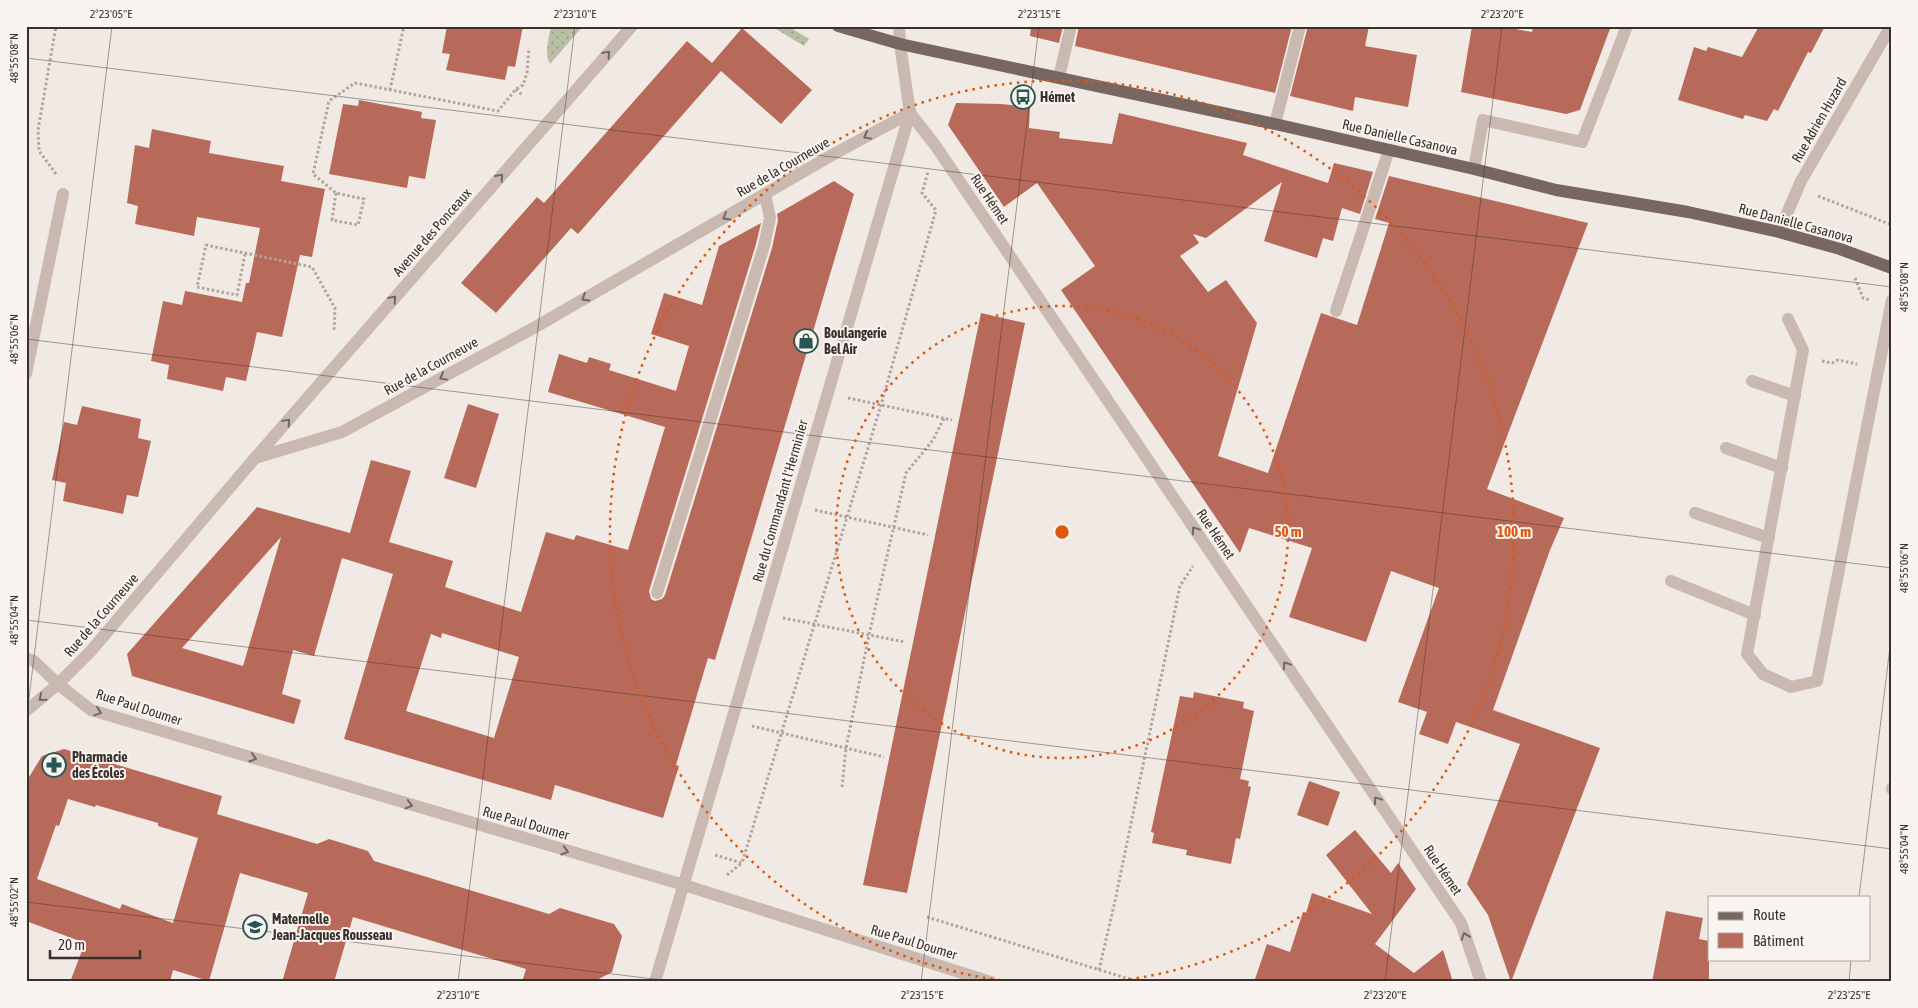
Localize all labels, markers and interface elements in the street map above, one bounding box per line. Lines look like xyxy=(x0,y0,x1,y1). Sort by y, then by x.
text: 2°23'05"E xyxy=(90,7,132,21)
text: 2°23'10"E xyxy=(554,7,596,21)
text: 2°23'15"E xyxy=(1018,7,1060,21)
text: 2°23'20"E xyxy=(1481,7,1523,21)
text: 48°55'08"N xyxy=(7,33,21,83)
one-way arrow xyxy=(602,51,611,60)
street label: Rue Adrien Huzard xyxy=(1788,75,1850,165)
bus stop icon: Hémet xyxy=(1010,84,1036,110)
place label: Hémet xyxy=(1040,89,1075,105)
street label: Rue Danielle Casanova xyxy=(1341,116,1459,158)
one-way arrow xyxy=(863,130,872,140)
street label: Rue de la Courneuve xyxy=(734,134,832,200)
street label: Rue Hémet xyxy=(967,171,1013,227)
one-way arrow xyxy=(495,173,504,182)
street label: Avenue des Ponceaux xyxy=(390,185,475,279)
street label: Rue Danielle Casanova xyxy=(1737,200,1855,246)
one-way arrow xyxy=(722,210,731,220)
text: 48°55'08"N xyxy=(1897,262,1911,312)
one-way arrow xyxy=(581,291,590,301)
one-way arrow xyxy=(388,296,396,305)
text: 48°55'06"N xyxy=(7,314,21,364)
place label: Boulangerie Bel Air xyxy=(824,325,887,357)
shop icon: Boulangerie Bel Air xyxy=(793,328,819,354)
street label: Rue de la Courneuve xyxy=(381,334,481,398)
one-way arrow xyxy=(439,371,448,381)
street label: Rue du Commandant l'Herminier xyxy=(749,417,811,584)
one-way arrow xyxy=(281,418,290,427)
street label: Rue Hémet xyxy=(1193,506,1239,562)
centre of rings xyxy=(1053,523,1071,541)
text: 50 m xyxy=(1275,523,1302,540)
text: 100 m xyxy=(1497,523,1531,540)
one-way arrow xyxy=(1192,526,1201,536)
text: 48°55'06"N xyxy=(1897,543,1911,593)
street label: Rue de la Courneuve xyxy=(61,570,141,660)
text: 48°55'04"N xyxy=(7,595,21,645)
one-way arrow xyxy=(1283,661,1292,671)
street label: Rue Paul Doumer xyxy=(94,686,185,729)
one-way arrow xyxy=(39,692,48,701)
one-way arrow xyxy=(93,706,102,716)
place label: Pharmacie des Écoles xyxy=(72,749,128,781)
pharmacy icon: Pharmacie des Écoles xyxy=(41,752,67,778)
one-way arrow xyxy=(249,753,257,763)
one-way arrow xyxy=(1374,796,1383,805)
one-way arrow xyxy=(405,799,413,809)
street label: Rue Paul Doumer xyxy=(481,803,572,843)
text: 48°55'04"N xyxy=(1897,824,1911,874)
street label: Rue Hémet xyxy=(1420,842,1466,898)
one-way arrow xyxy=(561,845,569,855)
text: 48°55'02"N xyxy=(7,877,21,927)
legend xyxy=(1708,896,1870,960)
text: Route xyxy=(1753,906,1786,923)
place label: Maternelle Jean-Jacques Rousseau xyxy=(271,911,393,943)
school or university icon: Maternelle Jean-Jacques Rousseau xyxy=(242,914,268,940)
street label: Rue Paul Doumer xyxy=(869,921,960,963)
scale bar xyxy=(50,928,140,960)
one-way arrow xyxy=(1461,932,1471,940)
text: Bâtiment xyxy=(1753,932,1804,949)
text: 20 m xyxy=(58,936,85,953)
text: 2°23'10"E xyxy=(437,988,479,1002)
text: 2°23'15"E xyxy=(901,988,943,1002)
text: 2°23'20"E xyxy=(1364,988,1406,1002)
text: 2°23'25"E xyxy=(1828,988,1870,1002)

